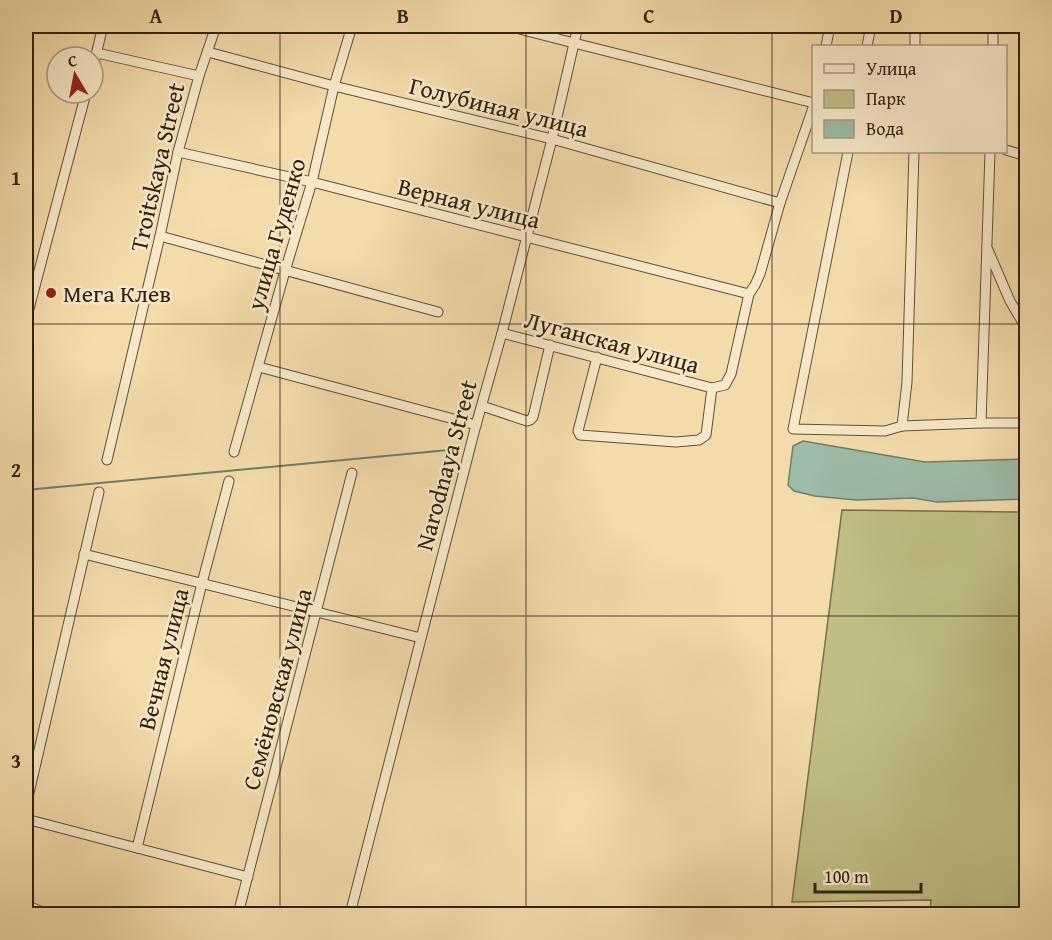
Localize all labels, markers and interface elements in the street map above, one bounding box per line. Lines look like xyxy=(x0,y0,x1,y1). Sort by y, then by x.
text: A xyxy=(150,1,163,30)
text: B xyxy=(397,1,409,30)
text: C xyxy=(643,1,655,30)
text: D xyxy=(889,1,903,30)
north arrow xyxy=(45,45,105,105)
legend xyxy=(812,45,1007,153)
text: С xyxy=(66,48,79,73)
text: Улица xyxy=(866,55,917,82)
street label: Голубиная улица xyxy=(406,68,593,146)
street label: Troitskaya Street xyxy=(121,79,194,255)
text: Парк xyxy=(866,85,906,112)
text: Вода xyxy=(866,115,904,142)
street label: улица Гуденко xyxy=(237,154,314,315)
text: 1 xyxy=(11,163,21,192)
street label: Верная улица xyxy=(394,168,544,238)
place label: Мега Клев xyxy=(63,276,171,311)
marker: Мега Клев xyxy=(44,286,58,300)
street label: Луганская улица xyxy=(521,302,704,382)
street label: Narodnaya Street xyxy=(406,375,486,554)
text: 2 xyxy=(11,455,21,484)
street label: Вечная улица xyxy=(128,584,198,734)
street label: Семёновская улица xyxy=(233,584,321,794)
text: 3 xyxy=(11,746,21,775)
scale bar xyxy=(815,856,922,894)
text: 100 m xyxy=(824,863,869,890)

